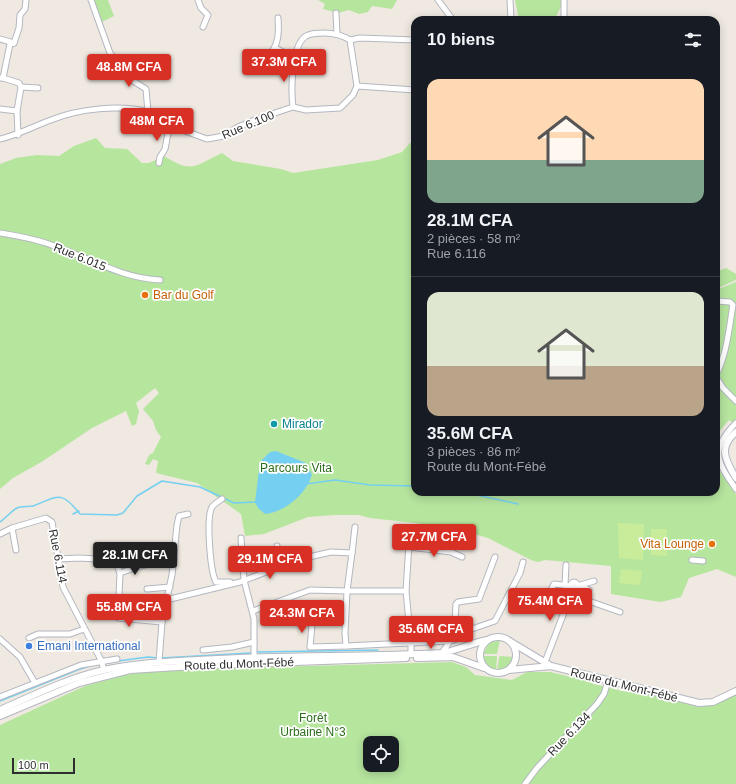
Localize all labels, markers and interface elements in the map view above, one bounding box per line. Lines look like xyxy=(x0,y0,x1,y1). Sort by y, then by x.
icon: filters xyxy=(682,29,704,51)
text: 10 biens xyxy=(427,30,495,49)
pin: 37.3M CFA xyxy=(238,49,330,83)
pin: 48.8M CFA xyxy=(83,54,175,88)
text: 37.3M CFA xyxy=(251,54,317,69)
text: 48.8M CFA xyxy=(96,59,162,74)
icon: home xyxy=(530,105,602,177)
pin: 48M CFA xyxy=(120,108,194,142)
street label: Rue 6.100 xyxy=(220,108,277,142)
text: 48M CFA xyxy=(130,113,184,128)
text: 28.1M CFA xyxy=(427,211,513,230)
text: 2 pièces · 58 m² xyxy=(427,231,520,246)
street label: Rue 6.015 xyxy=(52,240,109,274)
text: Rue 6.116 xyxy=(427,246,486,261)
place label: Bar du Golf xyxy=(153,288,214,302)
marker: Bar du Golf xyxy=(140,290,150,300)
icon: home xyxy=(530,318,602,390)
place label: Mirador xyxy=(282,417,323,431)
marker: Mirador xyxy=(269,419,279,429)
text: 35.6M CFA xyxy=(427,424,513,443)
text: 3 pièces · 86 m² xyxy=(427,444,520,459)
text: Route du Mont-Fébé xyxy=(427,459,546,474)
park label: Parcours Vita xyxy=(260,461,332,475)
pin: 27.7M CFA xyxy=(388,524,480,558)
street label: Rue 6.114 xyxy=(46,528,70,584)
text: 27.7M CFA xyxy=(401,529,467,544)
place label: Vita Lounge xyxy=(640,537,704,551)
marker: Vita Lounge xyxy=(707,539,717,549)
pin: 28.1M CFA xyxy=(89,542,181,576)
pin: 29.1M CFA xyxy=(224,546,316,580)
text: 28.1M CFA xyxy=(102,547,168,562)
text: 29.1M CFA xyxy=(237,551,303,566)
pin: 75.4M CFA xyxy=(504,588,596,622)
text: 75.4M CFA xyxy=(517,593,583,608)
pin: 55.8M CFA xyxy=(83,594,175,628)
text: 55.8M CFA xyxy=(96,599,162,614)
pin: 24.3M CFA xyxy=(256,600,348,634)
text: 24.3M CFA xyxy=(269,605,335,620)
pin: 35.6M CFA xyxy=(385,616,477,650)
text: 35.6M CFA xyxy=(398,621,464,636)
place label: Emani International xyxy=(37,639,140,653)
marker: Emani International xyxy=(24,641,34,651)
street label: Route du Mont-Fébé xyxy=(184,655,295,673)
street label: Route du Mont-Fébé xyxy=(569,665,679,705)
street label: Rue 6.134 xyxy=(545,709,593,759)
park label: Forêt Urbaine N°3 xyxy=(280,711,346,739)
map controls xyxy=(363,736,399,772)
button: locate xyxy=(363,736,399,772)
scale bar xyxy=(12,756,75,775)
text: 100 m xyxy=(18,759,49,771)

